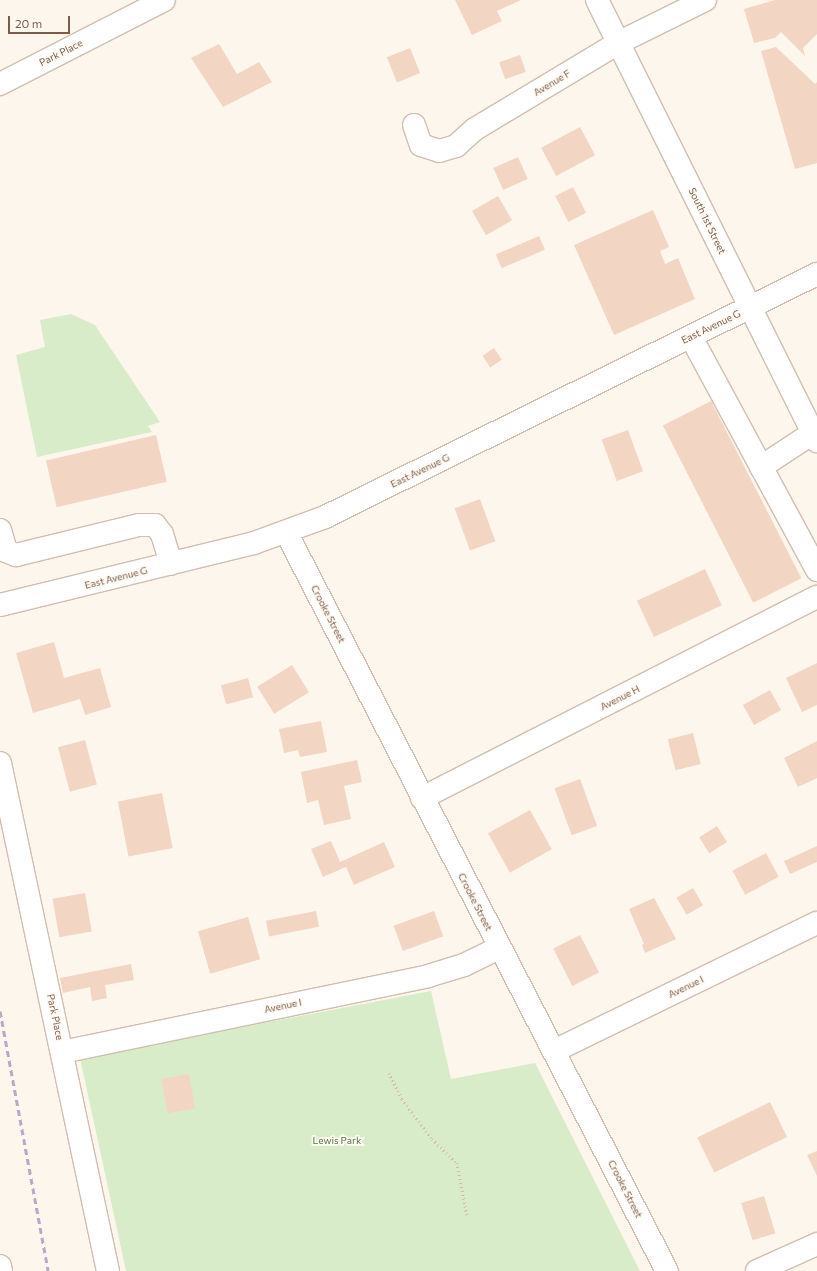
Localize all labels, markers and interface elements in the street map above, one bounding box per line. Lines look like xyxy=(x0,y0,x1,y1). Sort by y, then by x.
scale bar xyxy=(10,8,72,34)
text: 20 m xyxy=(15,16,42,30)
street label: Park Place xyxy=(37,37,85,69)
street label: Avenue F xyxy=(531,67,573,99)
street label: South 1st Street xyxy=(686,186,728,256)
street label: East Avenue G xyxy=(679,308,743,346)
street label: East Avenue G xyxy=(388,452,452,490)
street label: East Avenue G xyxy=(83,564,149,592)
street label: Crooke Street xyxy=(308,583,348,645)
street label: Avenue H xyxy=(598,683,642,713)
street label: Crooke Street xyxy=(455,871,495,933)
street label: Avenue I xyxy=(666,973,706,1001)
street label: Park Place xyxy=(44,993,66,1041)
street label: Avenue I xyxy=(263,996,303,1016)
park label: Lewis Park xyxy=(313,1135,361,1147)
street label: Crooke Street xyxy=(605,1158,645,1220)

